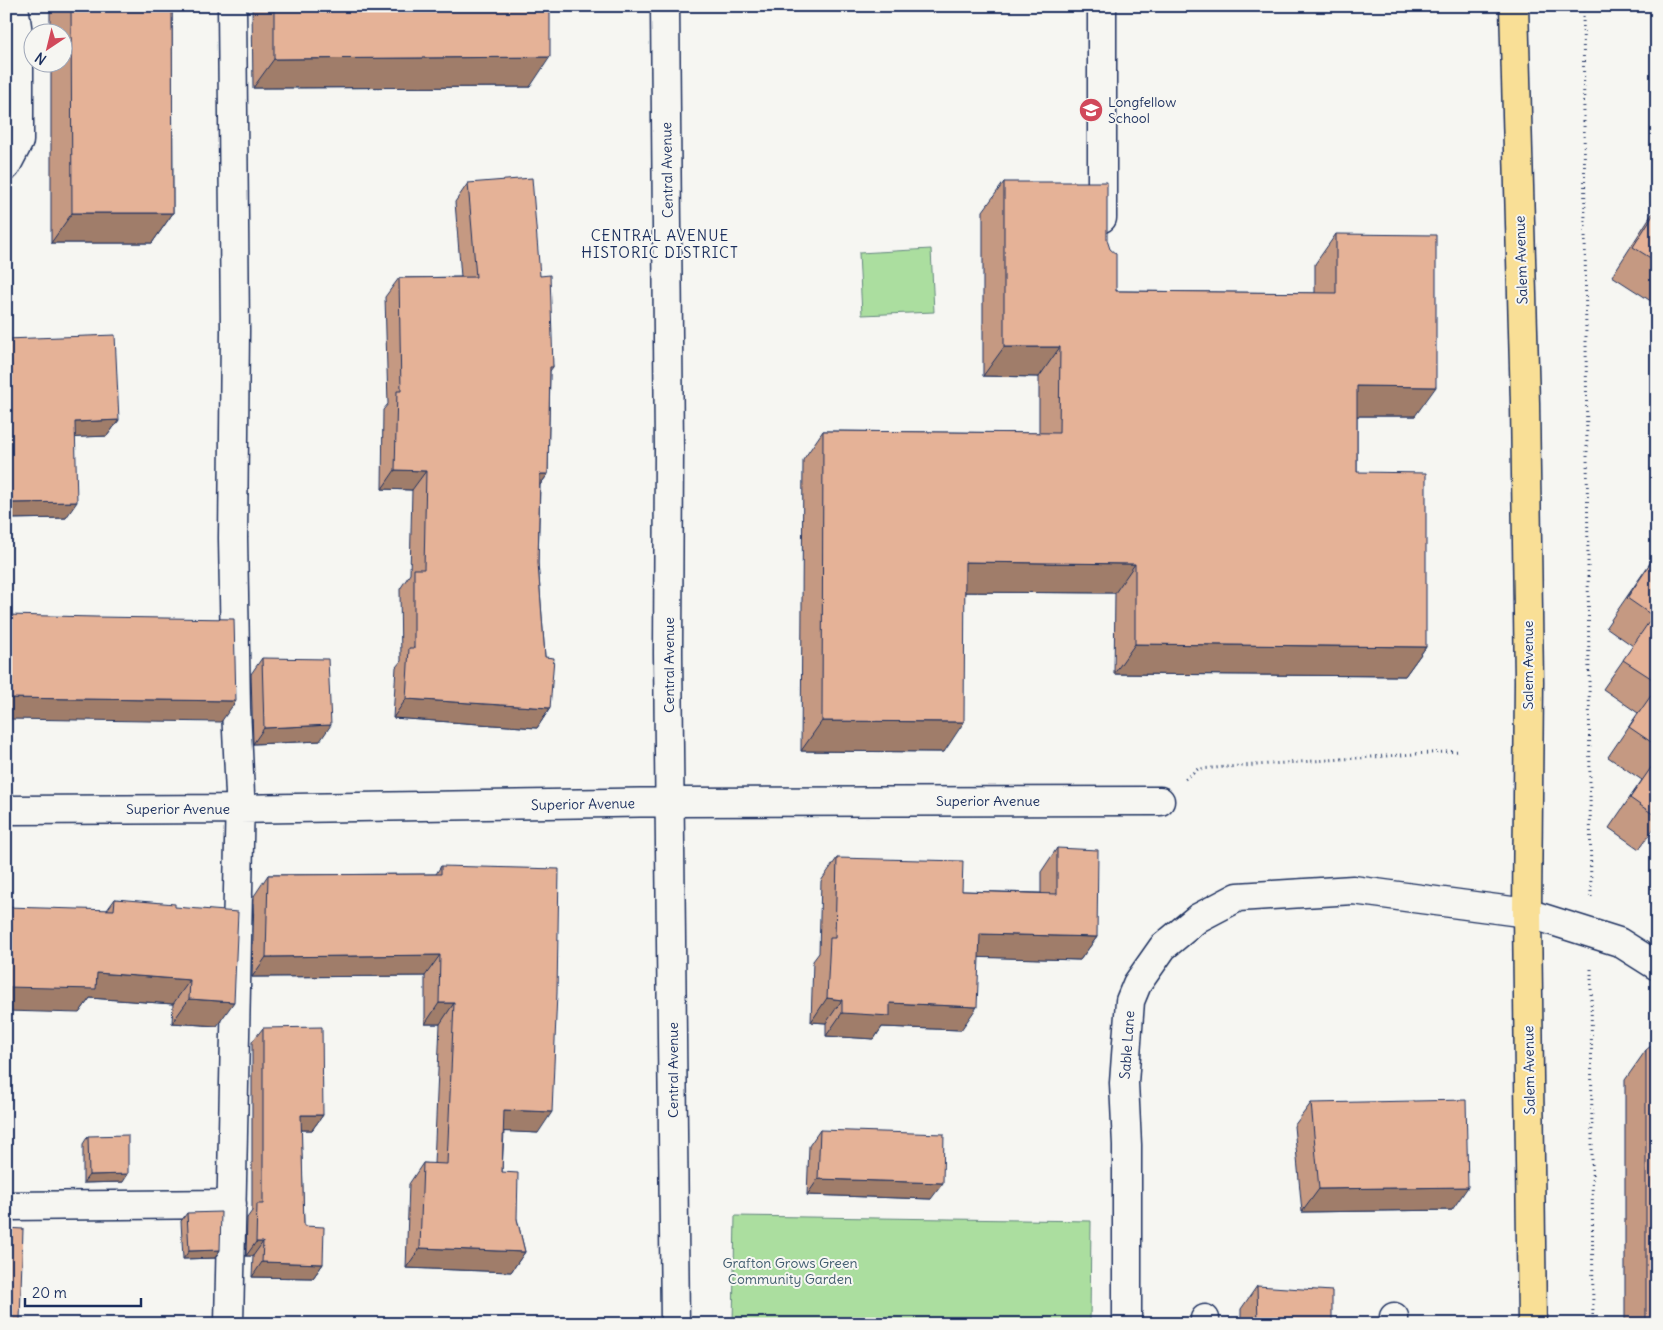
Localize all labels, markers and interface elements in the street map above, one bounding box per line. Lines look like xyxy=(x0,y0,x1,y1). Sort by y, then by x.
north arrow xyxy=(22,22,72,72)
text: N xyxy=(31,48,50,69)
place label: Longfellow School xyxy=(1108,93,1176,127)
school or university icon: Longfellow School xyxy=(1078,97,1104,123)
street label: Central Avenue xyxy=(657,122,677,218)
street label: Salem Avenue xyxy=(1510,215,1532,305)
district label: CENTRAL AVENUE HISTORIC DISTRICT xyxy=(581,226,739,262)
street label: Central Avenue xyxy=(660,617,678,713)
street label: Salem Avenue xyxy=(1519,621,1537,710)
street label: Superior Avenue xyxy=(936,792,1040,810)
street label: Superior Avenue xyxy=(531,794,635,814)
street label: Superior Avenue xyxy=(126,800,230,818)
street label: Sable Lane xyxy=(1116,1010,1138,1080)
street label: Central Avenue xyxy=(664,1022,682,1118)
street label: Salem Avenue xyxy=(1519,1025,1539,1115)
park label: Grafton Grows Green Community Garden xyxy=(722,1254,858,1288)
scale bar xyxy=(25,1275,141,1307)
text: 20 m xyxy=(32,1283,67,1302)

